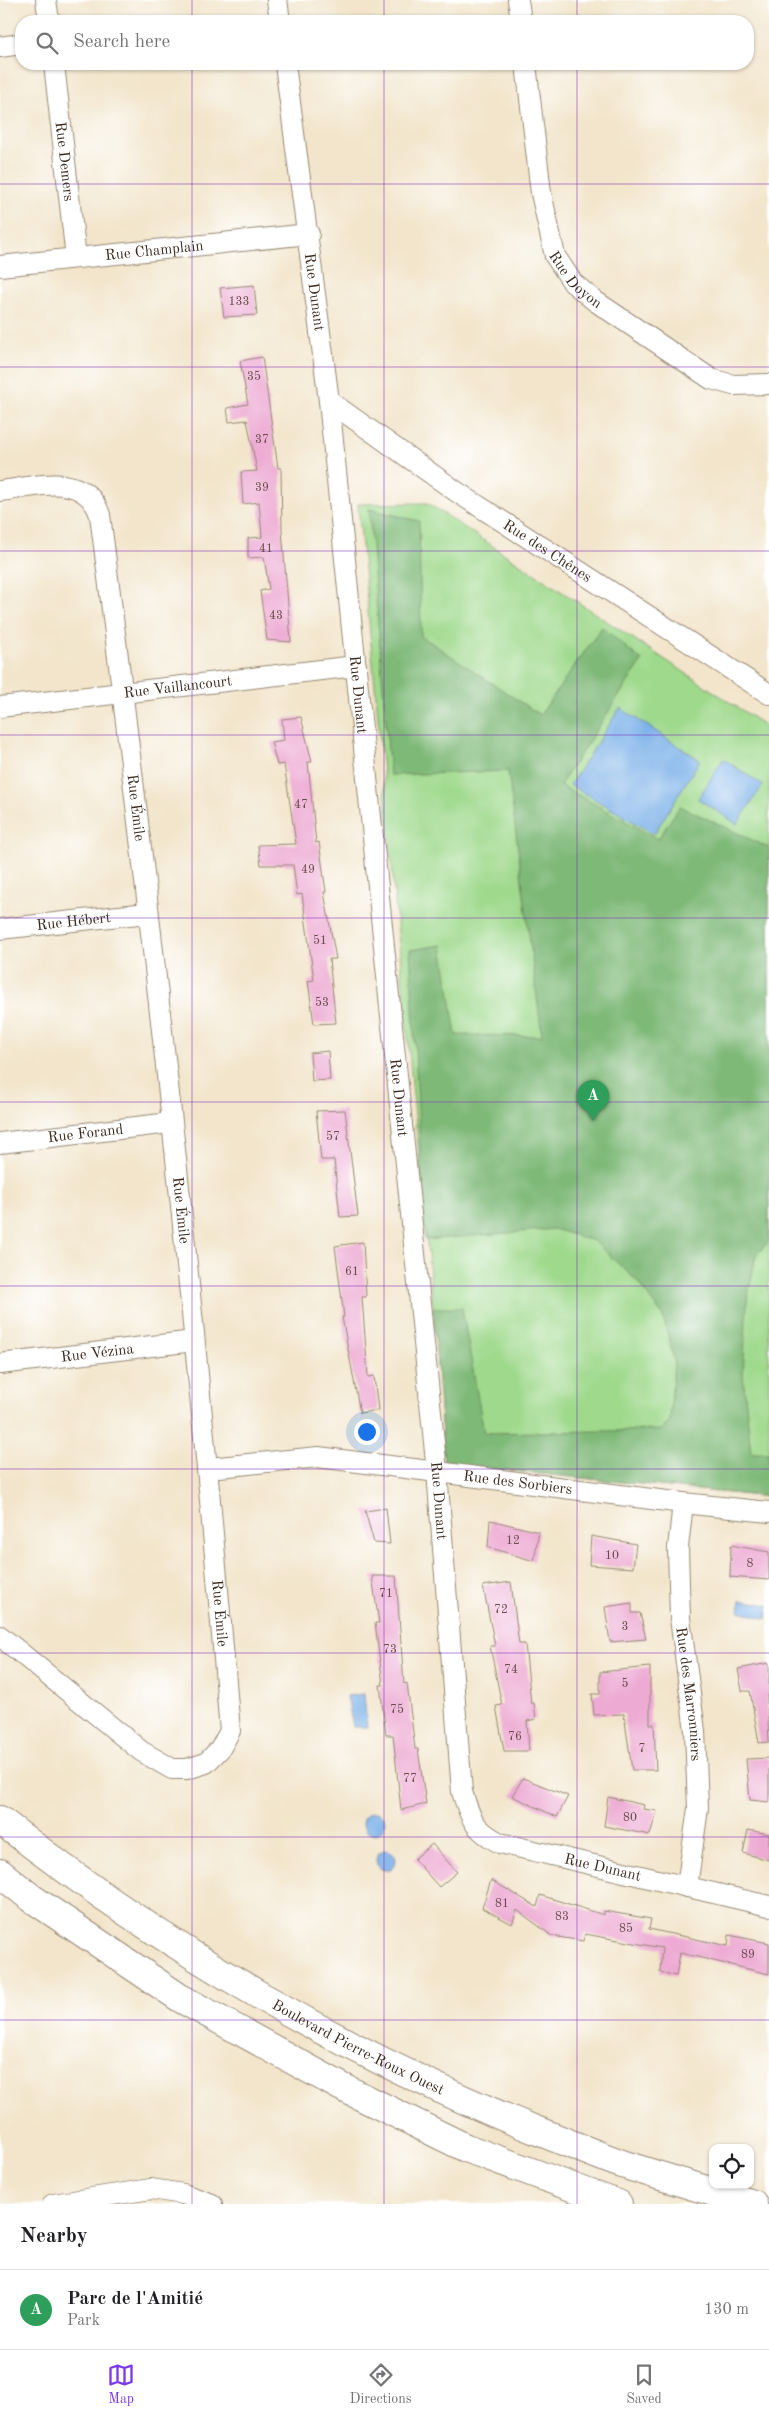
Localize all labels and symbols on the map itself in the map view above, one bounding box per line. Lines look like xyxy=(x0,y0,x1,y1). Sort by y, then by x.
street label: Rue Demers xyxy=(52,121,76,202)
street label: Rue Champlain xyxy=(104,239,204,264)
street label: Rue Doyon xyxy=(545,249,604,312)
street label: Rue Dunant xyxy=(301,252,326,332)
house number: 133 xyxy=(229,296,249,308)
house number: 35 xyxy=(247,370,261,383)
house number: 37 xyxy=(255,434,269,446)
house number: 39 xyxy=(255,482,269,494)
street label: Rue des Chênes xyxy=(500,518,594,586)
house number: 41 xyxy=(259,543,273,555)
house number: 43 xyxy=(269,610,283,622)
street label: Rue Dunant xyxy=(346,655,369,735)
street label: Rue Vaillancourt xyxy=(123,674,233,702)
street label: Rue Émile xyxy=(123,774,146,842)
house number: 47 xyxy=(294,799,308,811)
house number: 49 xyxy=(301,864,315,876)
street label: Rue Hébert xyxy=(36,911,112,934)
house number: 51 xyxy=(313,934,327,947)
house number: 53 xyxy=(315,996,329,1009)
street label: Rue Dunant xyxy=(386,1058,409,1138)
pin: A xyxy=(577,1080,609,1121)
street label: Rue Forand xyxy=(47,1123,124,1146)
house number: 57 xyxy=(326,1130,340,1143)
street label: Rue Émile xyxy=(169,1176,191,1245)
house number: 61 xyxy=(345,1266,359,1278)
street label: Rue Vézina xyxy=(60,1342,135,1366)
your location xyxy=(354,1419,380,1445)
street label: Rue Dunant xyxy=(427,1461,448,1540)
street label: Rue des Sorbiers xyxy=(462,1469,573,1498)
house number: 12 xyxy=(506,1535,520,1547)
house number: 10 xyxy=(605,1550,619,1562)
house number: 8 xyxy=(747,1558,754,1570)
street label: Rue Émile xyxy=(208,1579,230,1648)
house number: 71 xyxy=(379,1588,393,1600)
house number: 72 xyxy=(494,1604,508,1616)
house number: 3 xyxy=(622,1621,628,1633)
street label: Rue des Marronniers xyxy=(672,1626,702,1762)
house number: 73 xyxy=(383,1644,397,1656)
house number: 74 xyxy=(504,1664,518,1676)
house number: 5 xyxy=(622,1677,629,1690)
house number: 75 xyxy=(390,1703,404,1716)
house number: 76 xyxy=(508,1731,522,1743)
house number: 7 xyxy=(639,1743,645,1755)
house number: 77 xyxy=(403,1773,417,1785)
house number: 80 xyxy=(623,1812,637,1824)
street label: Rue Dunant xyxy=(562,1852,642,1885)
house number: 81 xyxy=(495,1898,509,1910)
house number: 83 xyxy=(555,1911,569,1923)
house number: 85 xyxy=(619,1922,633,1935)
house number: 89 xyxy=(741,1949,755,1961)
street label: Boulevard Pierre-Roux Ouest xyxy=(269,1998,446,2099)

